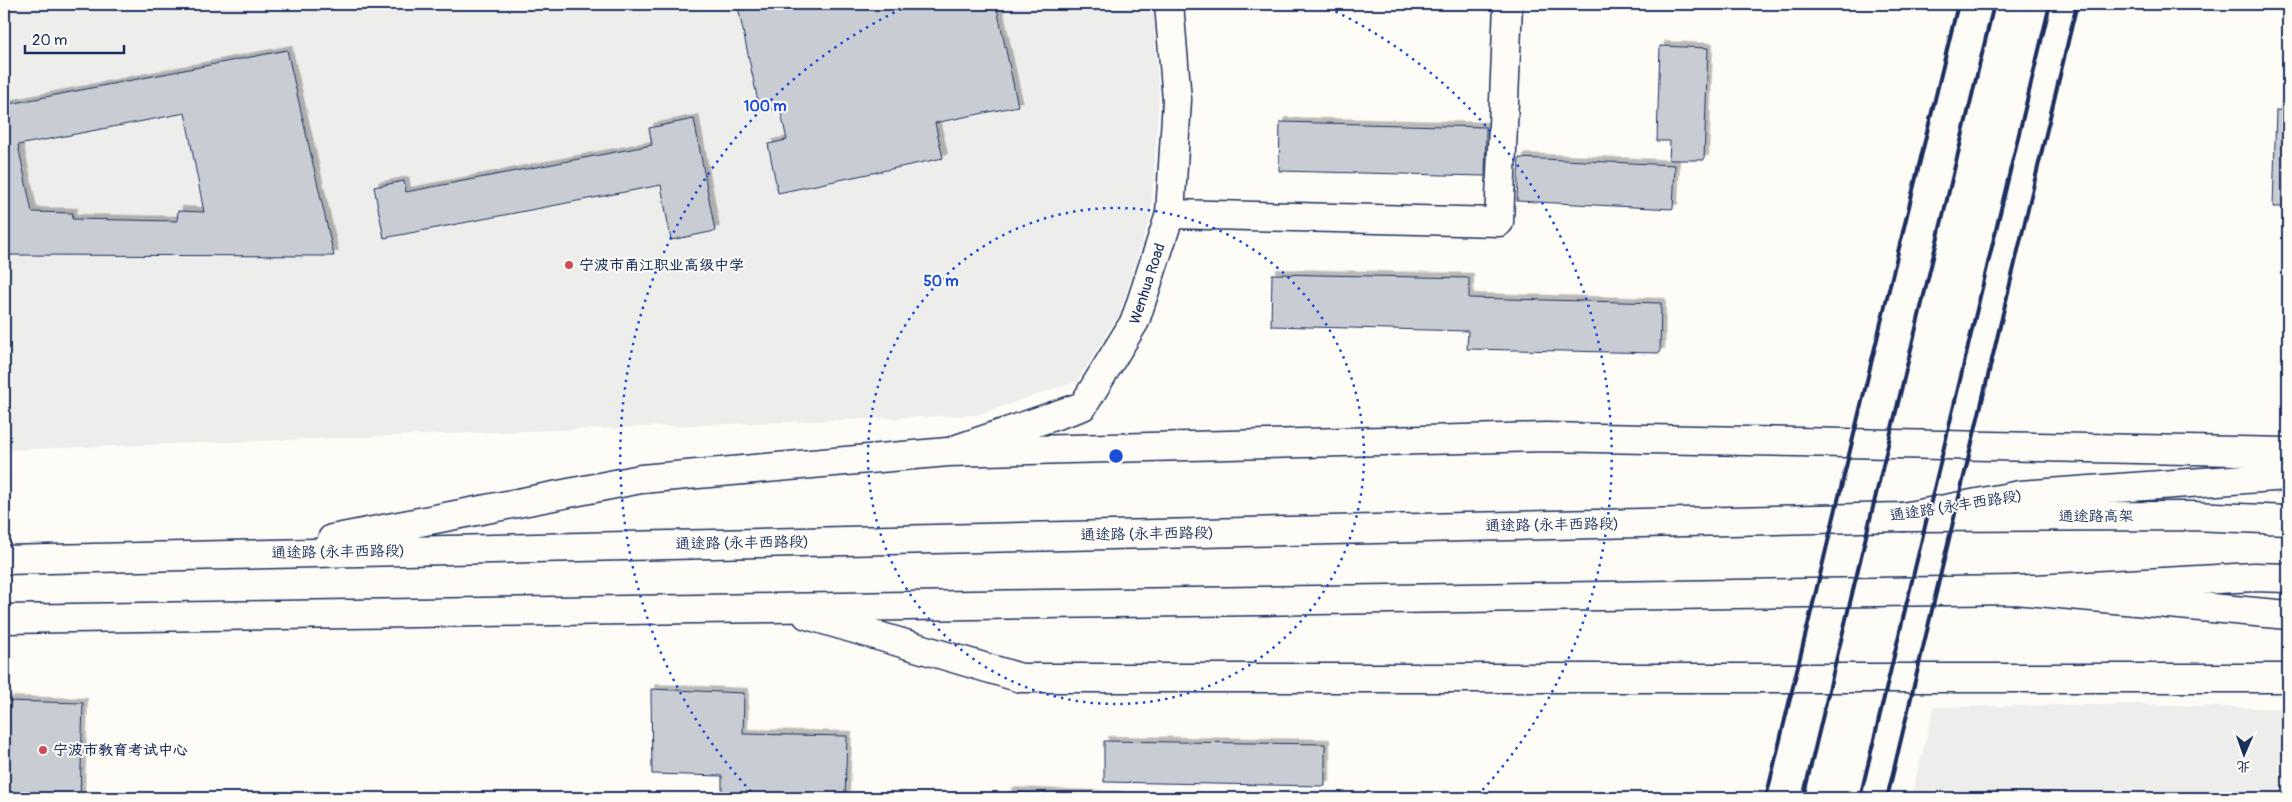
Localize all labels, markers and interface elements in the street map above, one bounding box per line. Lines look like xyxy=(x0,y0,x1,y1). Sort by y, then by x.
scale bar xyxy=(25,22,124,54)
text: 20 m xyxy=(32,31,67,50)
text: 100 m xyxy=(744,97,786,116)
street label: Wenhua Road xyxy=(1125,241,1169,327)
place label: 宁波市甬江职业高级中学 xyxy=(579,256,744,275)
marker: 宁波市甬江职业高级中学 xyxy=(563,259,575,271)
text: 50 m xyxy=(924,272,958,291)
centre of rings xyxy=(1107,447,1125,465)
street label: 通途路 (永丰西路段) xyxy=(1889,486,2023,526)
street label: 通途路高架 xyxy=(2058,507,2134,526)
street label: 通途路 (永丰西路段) xyxy=(1485,514,1619,536)
street label: 通途路 (永丰西路段) xyxy=(1080,523,1214,545)
street label: 通途路 (永丰西路段) xyxy=(675,532,809,554)
street label: 通途路 (永丰西路段) xyxy=(271,541,405,563)
north arrow xyxy=(2220,730,2270,780)
place label: 宁波市教育考试中心 xyxy=(53,741,188,760)
marker: 宁波市教育考试中心 xyxy=(37,744,49,756)
text: 北 xyxy=(2236,758,2251,775)

